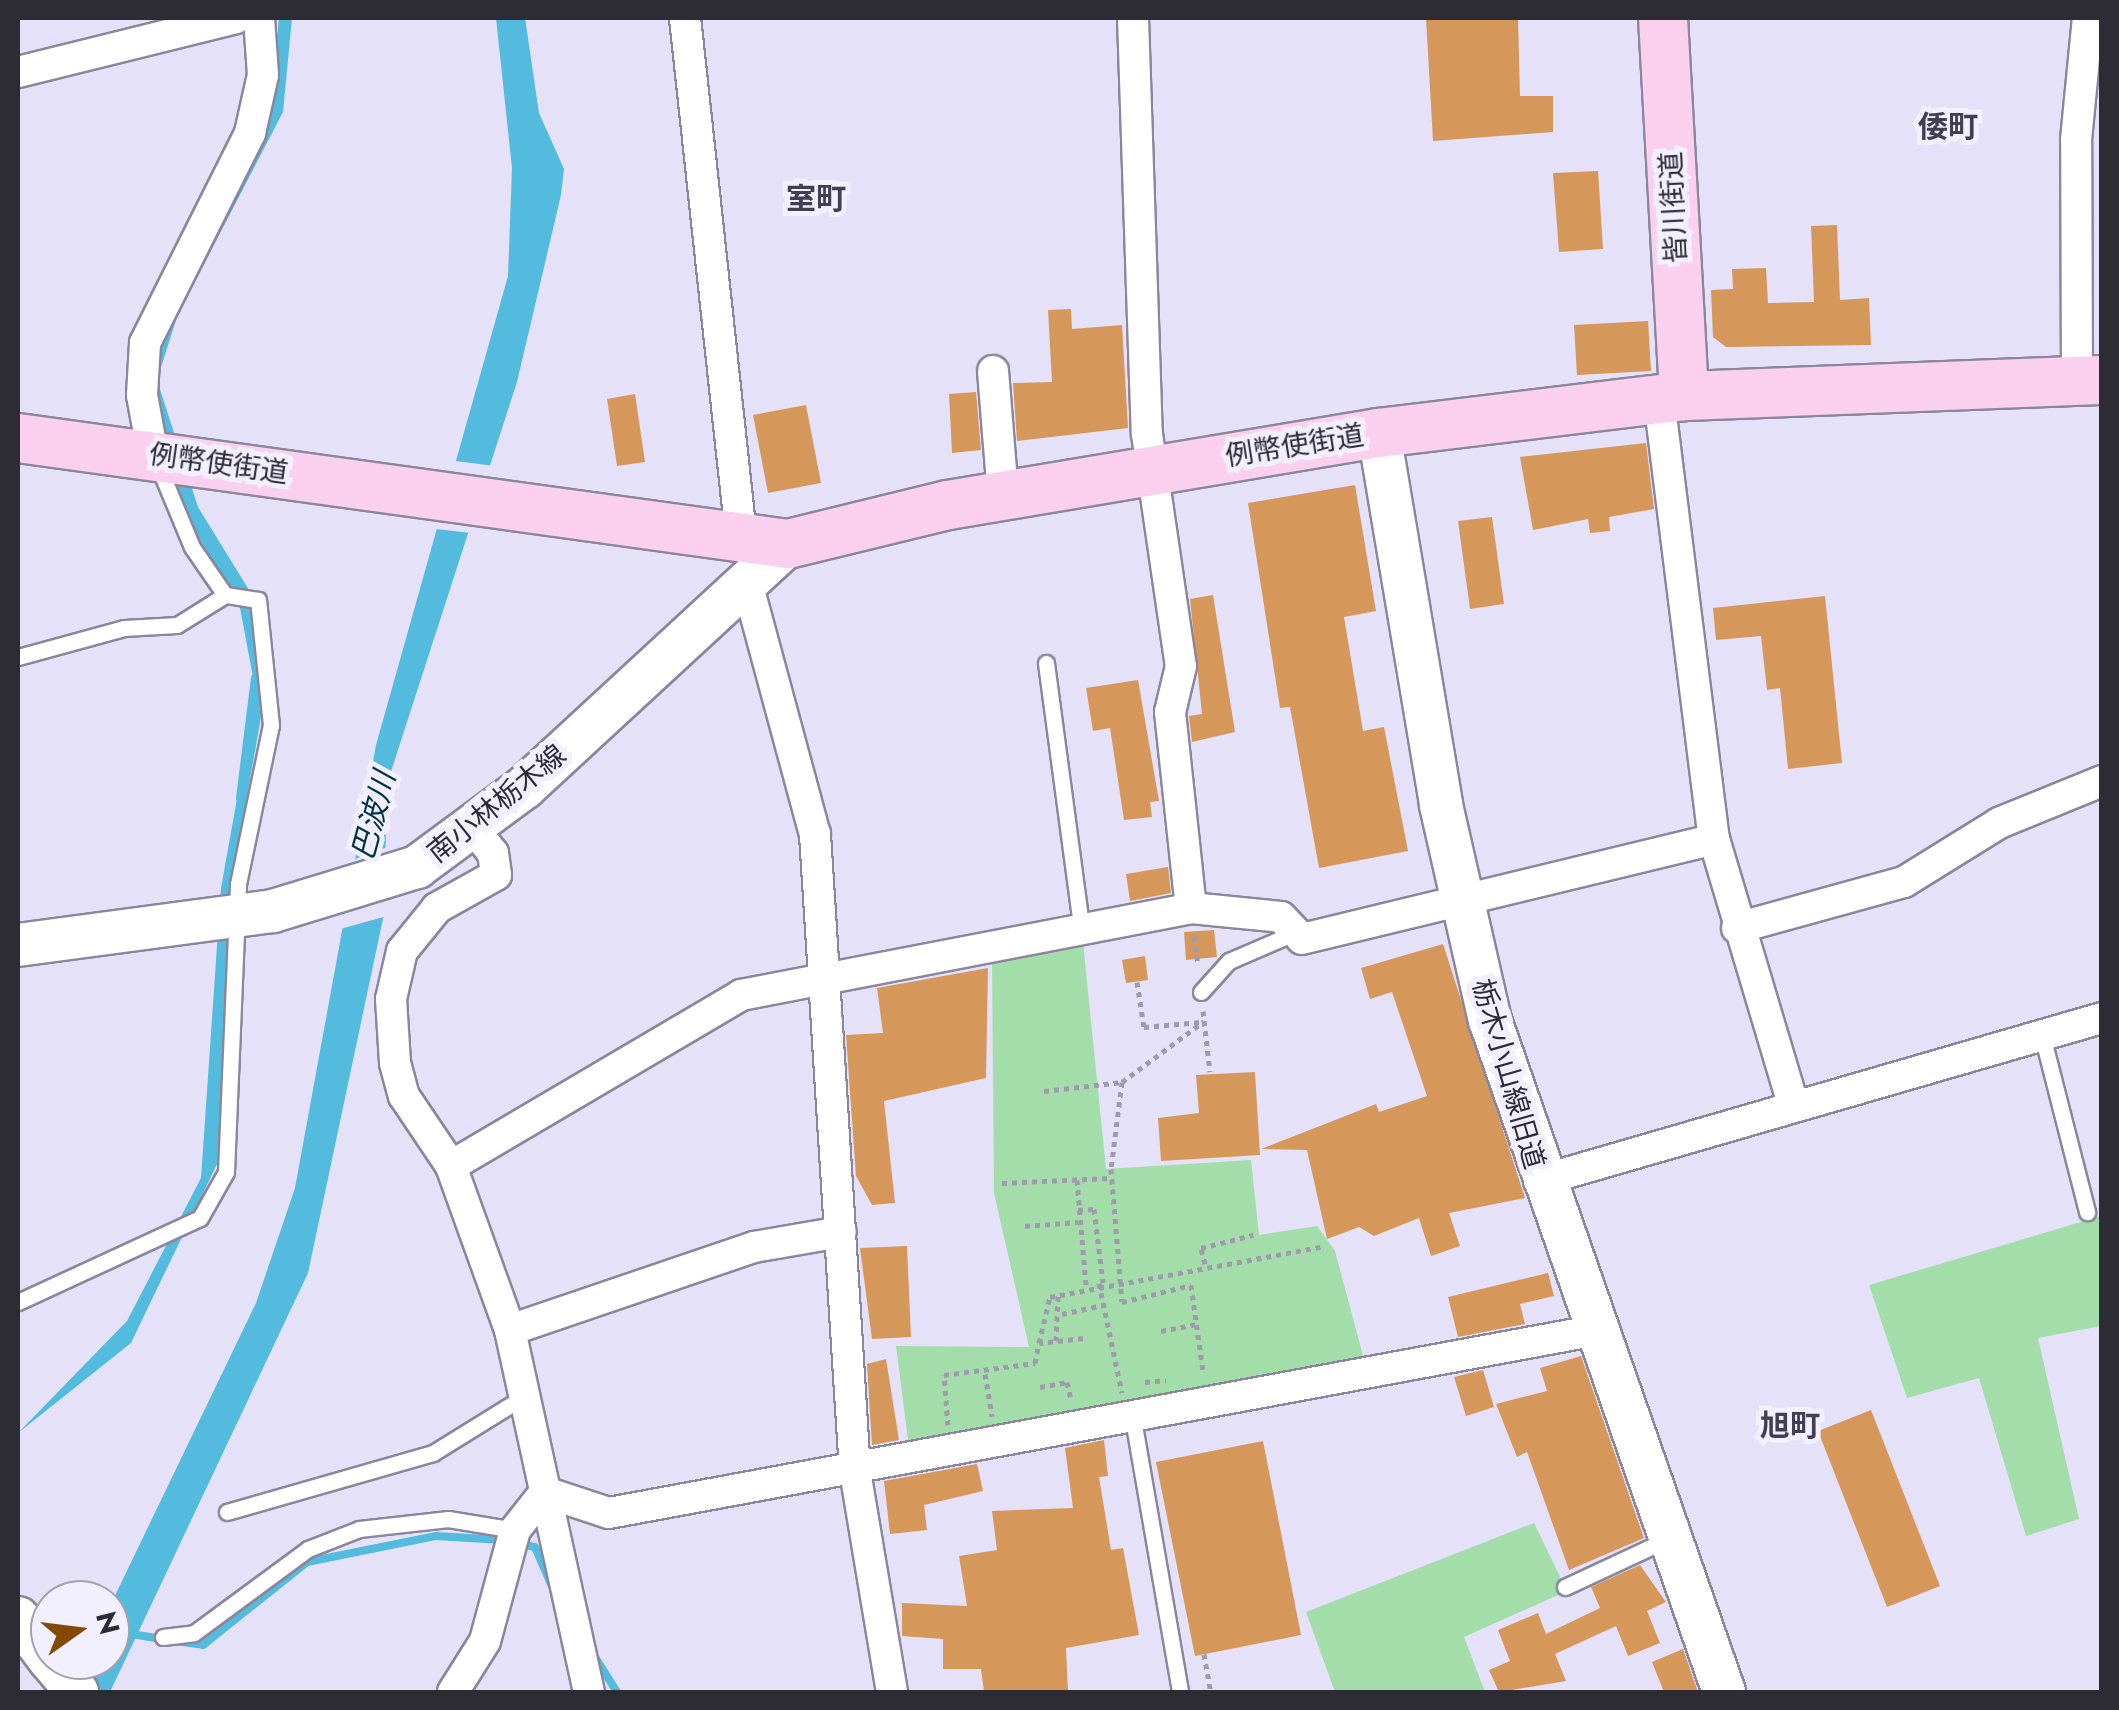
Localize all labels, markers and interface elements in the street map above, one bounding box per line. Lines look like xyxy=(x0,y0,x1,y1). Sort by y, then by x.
district label: 倭町 xyxy=(1918,109,1978,145)
street label: 皆川街道 xyxy=(1654,150,1694,264)
district label: 室町 xyxy=(786,181,846,217)
street label: 例幣使街道 xyxy=(1223,418,1367,474)
street label: 例幣使街道 xyxy=(147,438,291,490)
street label: 南小林栃木線 xyxy=(421,738,573,870)
water label: 巴波川 xyxy=(345,768,403,864)
street label: 栃木小山線旧道 xyxy=(1465,975,1551,1173)
district label: 旭町 xyxy=(1760,1408,1820,1444)
north arrow xyxy=(30,1580,130,1680)
text: N xyxy=(85,1607,130,1639)

